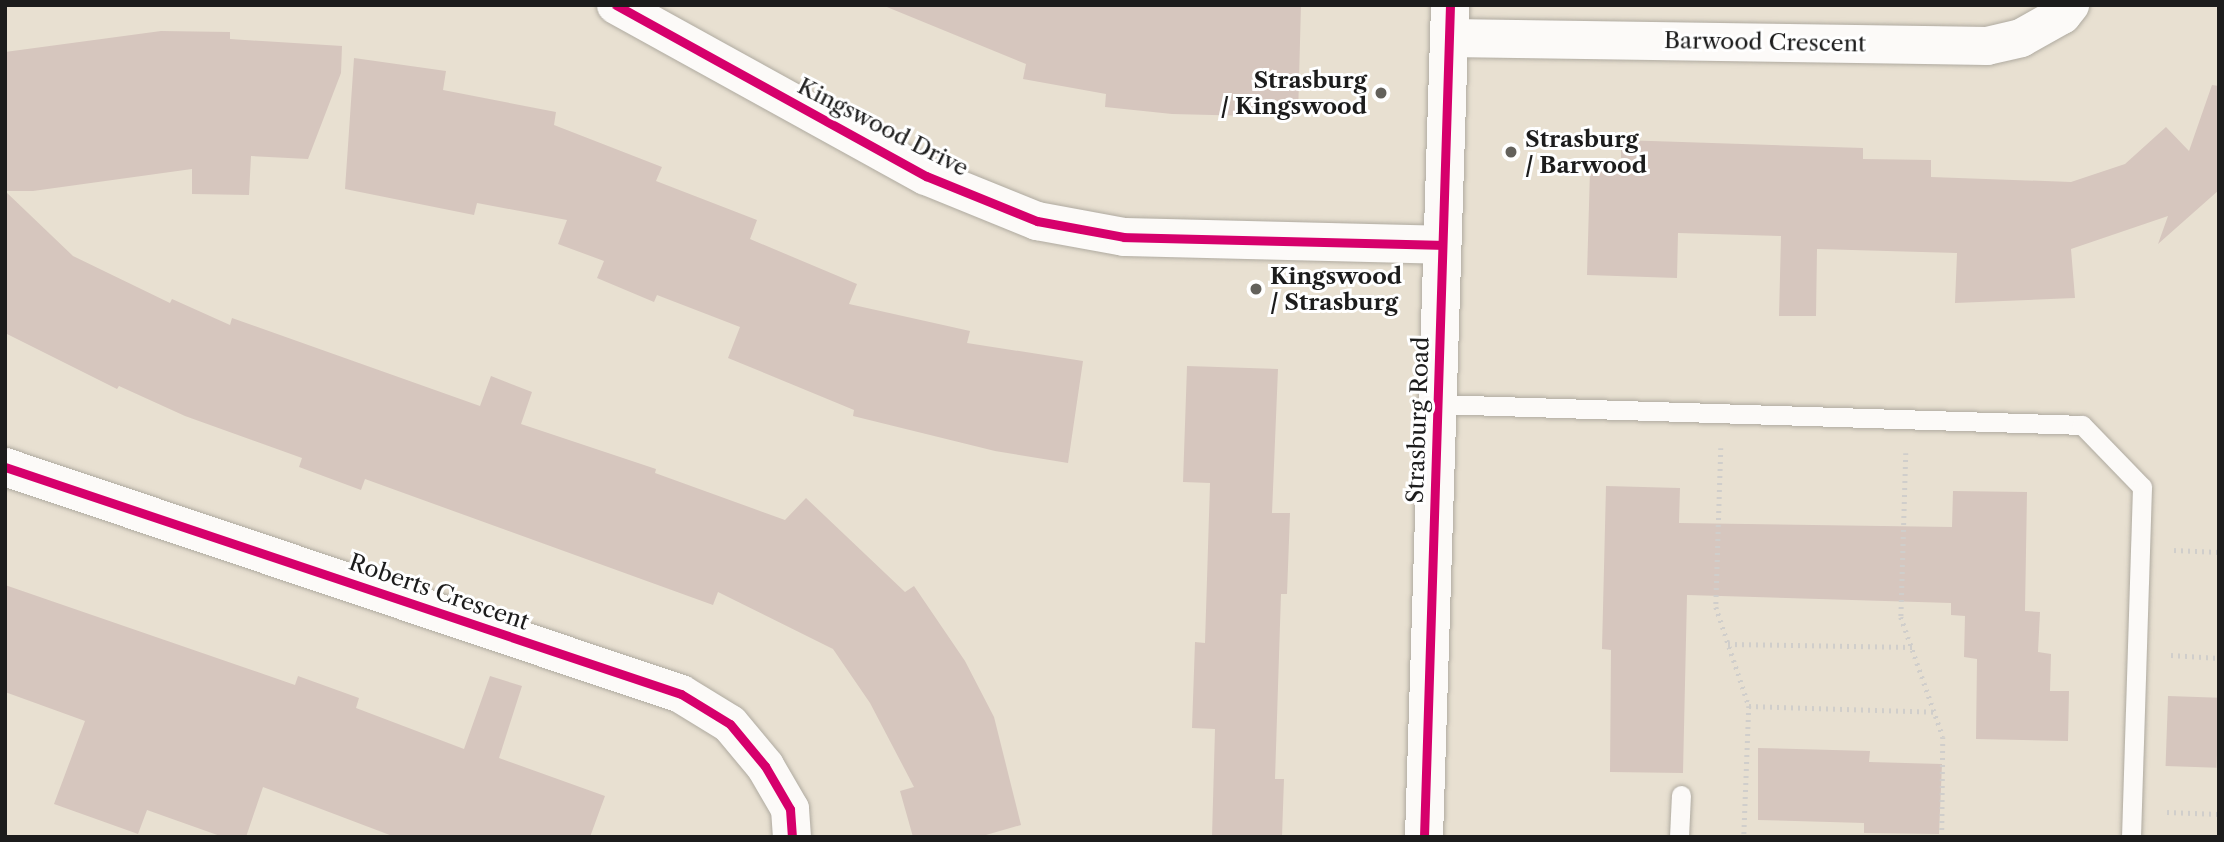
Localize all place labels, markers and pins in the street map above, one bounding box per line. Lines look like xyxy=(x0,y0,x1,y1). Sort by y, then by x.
place label: Strasburg / Kingswood xyxy=(1221,66,1367,120)
marker: Strasburg / Kingswood xyxy=(1373,85,1389,101)
place label: Strasburg / Barwood xyxy=(1525,125,1647,179)
marker: Strasburg / Barwood xyxy=(1503,144,1519,160)
place label: Kingswood / Strasburg xyxy=(1270,262,1402,316)
marker: Kingswood / Strasburg xyxy=(1248,281,1264,297)

